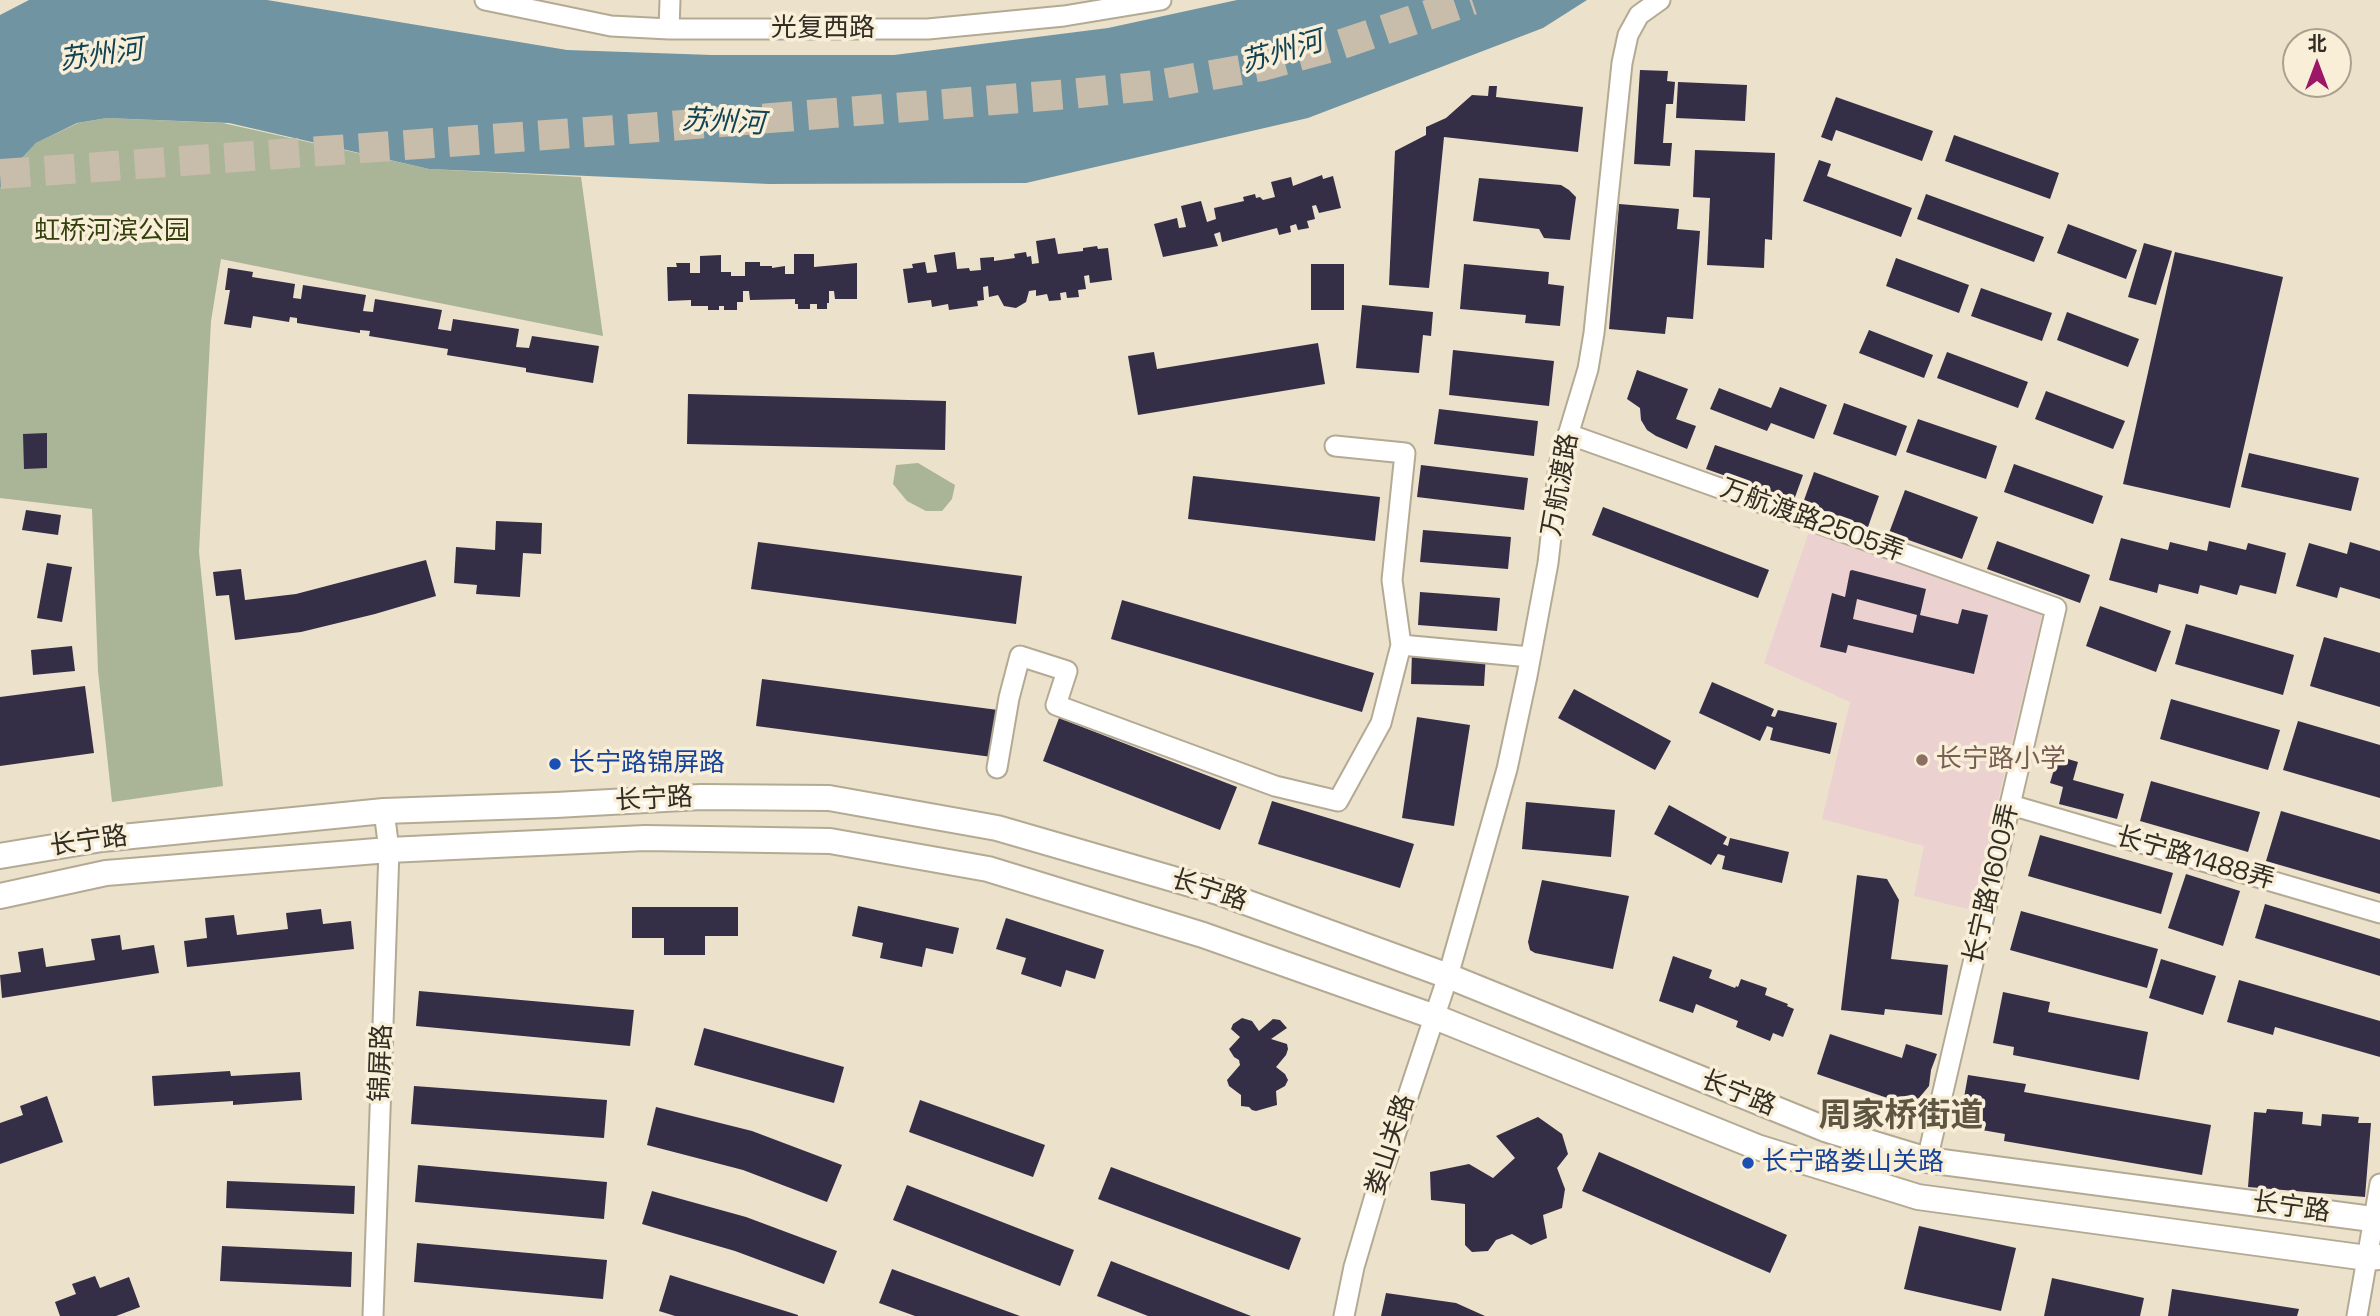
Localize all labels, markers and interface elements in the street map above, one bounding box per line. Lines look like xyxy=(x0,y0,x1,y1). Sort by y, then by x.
street label: 光复西路 xyxy=(771,13,875,45)
water label: 苏州河 xyxy=(1237,25,1327,81)
north arrow xyxy=(2282,28,2352,98)
text: 北 xyxy=(2307,31,2327,56)
water label: 苏州河 xyxy=(57,34,145,78)
water label: 苏州河 xyxy=(680,104,766,142)
park label: 虹桥河滨公园 xyxy=(34,216,190,248)
street label: 万航渡路 xyxy=(1537,431,1585,539)
street label: 万航渡路2505弄 xyxy=(1716,473,1908,569)
place label: 长宁路小学 xyxy=(1936,744,2066,776)
place label: 长宁路锦屏路 xyxy=(569,748,725,780)
marker: 长宁路小学 xyxy=(1914,752,1930,768)
marker: 长宁路锦屏路 xyxy=(547,756,563,772)
street label: 长宁路 xyxy=(614,782,694,818)
street label: 长宁路1600弄 xyxy=(1958,801,2026,967)
street label: 长宁路 xyxy=(48,821,130,863)
street label: 长宁路1488弄 xyxy=(2112,821,2278,897)
street label: 长宁路 xyxy=(1167,864,1251,918)
street label: 锦屏路 xyxy=(365,1023,399,1103)
street label: 长宁路 xyxy=(1696,1065,1780,1123)
street label: 娄山关路 xyxy=(1360,1091,1422,1199)
district label: 周家桥街道 xyxy=(1819,1097,1983,1137)
place label: 长宁路娄山关路 xyxy=(1762,1147,1944,1179)
marker: 长宁路娄山关路 xyxy=(1740,1155,1756,1171)
street label: 长宁路 xyxy=(2250,1187,2332,1229)

